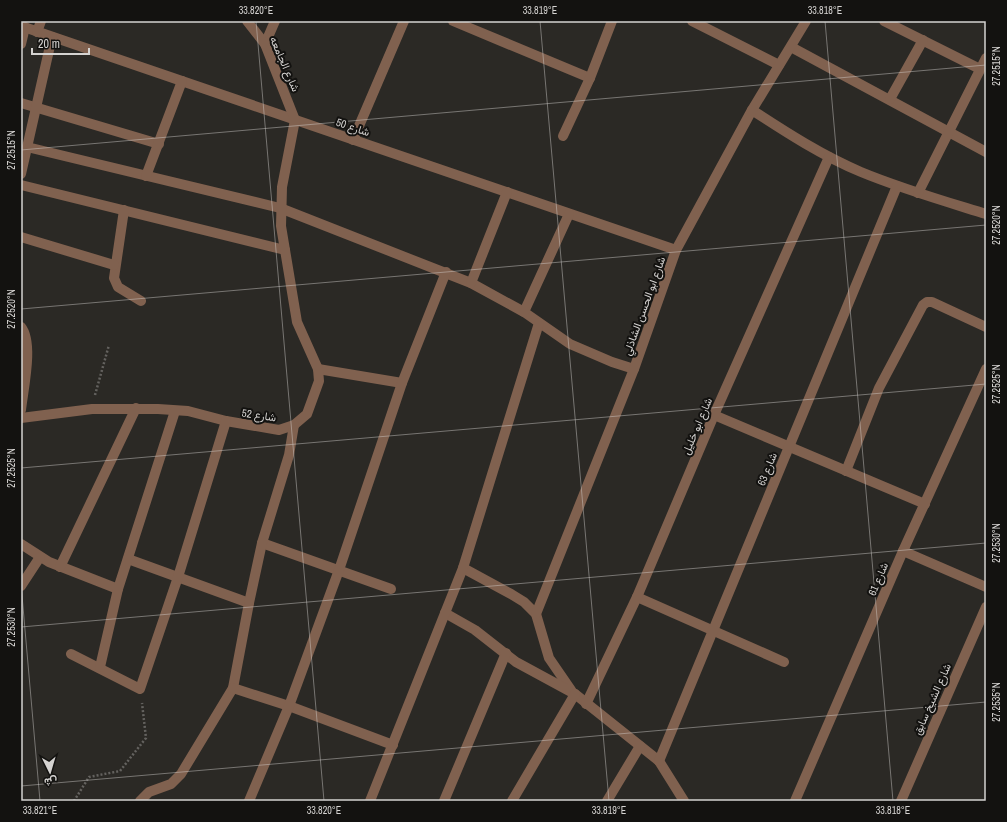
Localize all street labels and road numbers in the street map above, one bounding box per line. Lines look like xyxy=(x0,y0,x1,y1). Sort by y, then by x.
street label: شارع الجامعه xyxy=(266,34,303,94)
street label: شارع 50 xyxy=(334,115,372,140)
street label: شارع ابو الحسن الشاذلي xyxy=(620,254,671,358)
street label: شارع ابو خليل xyxy=(679,395,716,457)
street label: شارع 52 xyxy=(241,406,277,425)
street label: شارع 63 xyxy=(754,450,781,488)
street label: شارع 61 xyxy=(865,560,892,598)
street label: شارع الشيخ سابق xyxy=(910,661,955,737)

